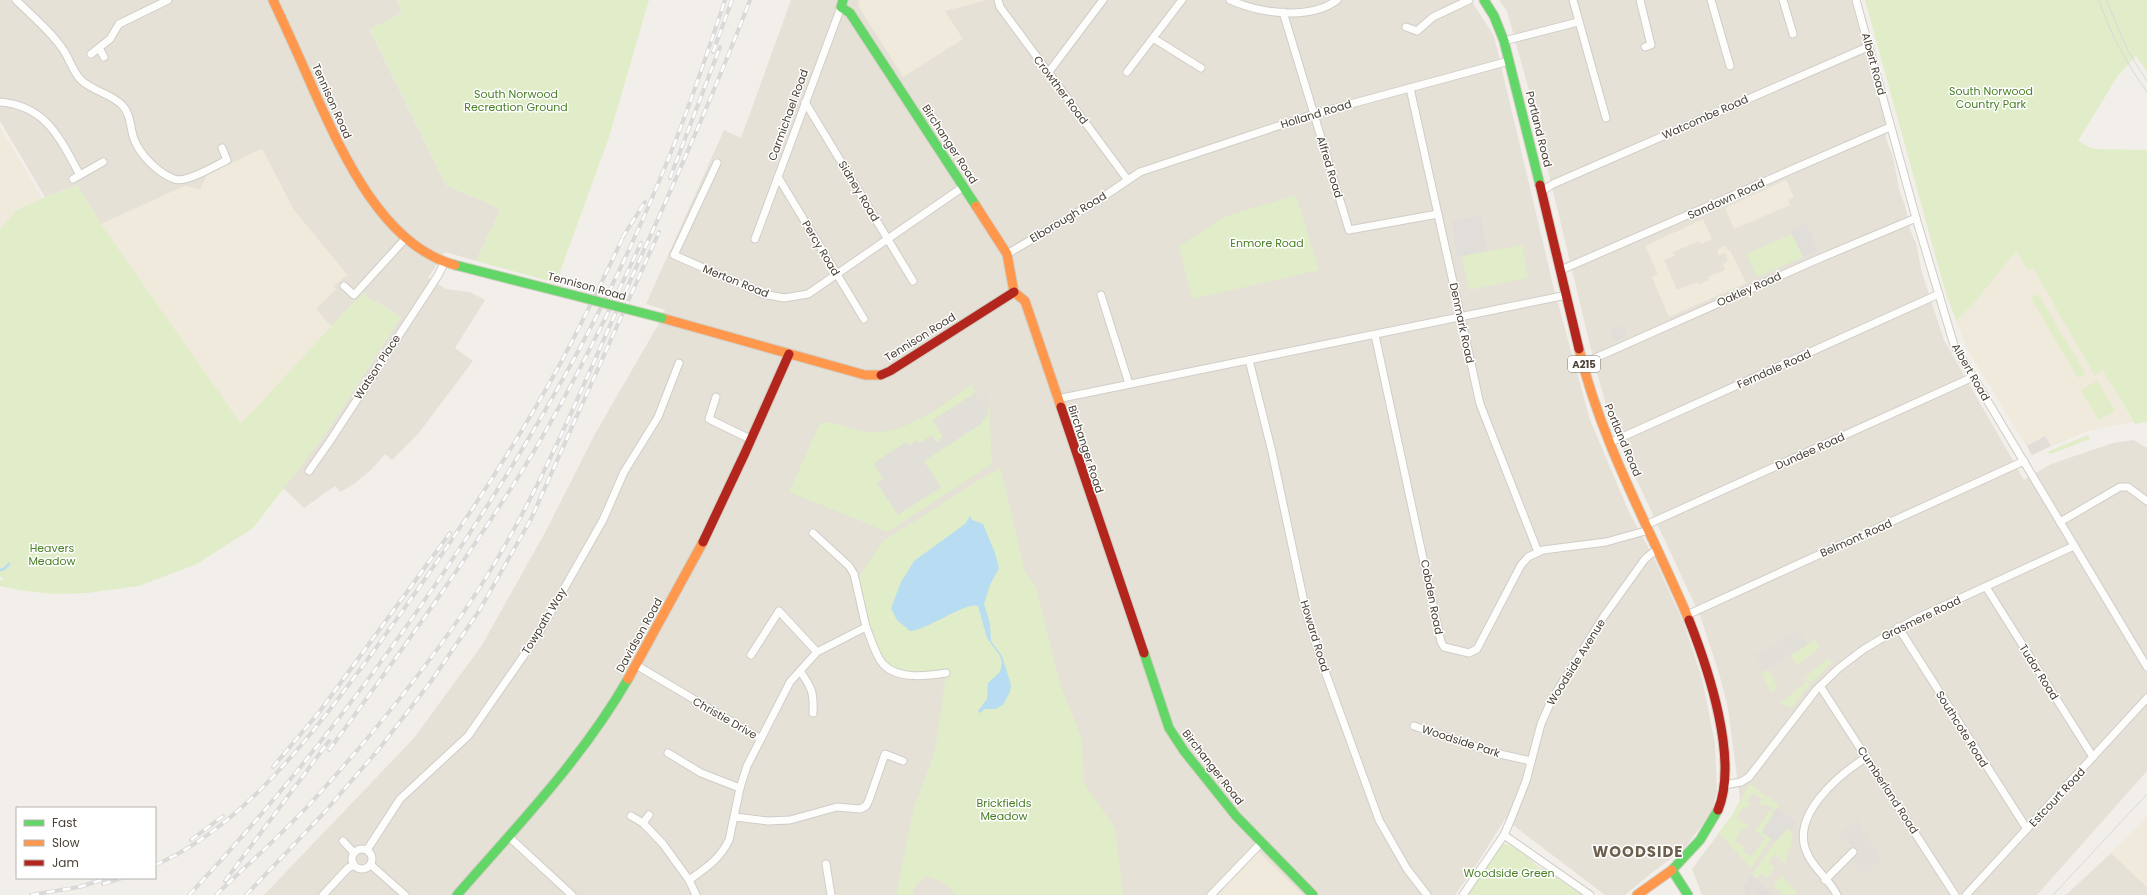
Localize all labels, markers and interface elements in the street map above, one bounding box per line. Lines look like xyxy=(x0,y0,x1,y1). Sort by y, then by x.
street label: Albert Road xyxy=(1858,31,1890,97)
street label: Crowther Road xyxy=(1030,52,1092,128)
street label: Tennison Road xyxy=(308,61,356,141)
street label: Carmichael Road xyxy=(764,67,812,163)
park label: South Norwood Country Park xyxy=(1949,83,2033,112)
park label: South Norwood Recreation Ground xyxy=(464,86,568,115)
street label: Portland Road xyxy=(1522,89,1556,169)
street label: Watcombe Road xyxy=(1659,91,1751,143)
street label: Holland Road xyxy=(1279,96,1353,132)
street label: Birchanger Road xyxy=(918,101,982,187)
street label: Alfred Road xyxy=(1313,134,1347,200)
street label: Sidney Road xyxy=(835,158,883,224)
street label: Sandown Road xyxy=(1685,175,1767,223)
street label: Elborough Road xyxy=(1027,188,1109,246)
street label: Percy Road xyxy=(798,217,844,279)
park label: Enmore Road xyxy=(1230,235,1304,251)
street label: Merton Road xyxy=(701,260,771,302)
street label: Tennison Road xyxy=(546,268,628,304)
street label: Oakley Road xyxy=(1714,268,1784,310)
street label: Denmark Road xyxy=(1446,281,1478,365)
street label: Tennison Road xyxy=(881,309,959,365)
street label: Watson Place xyxy=(350,331,404,403)
street label: Albert Road xyxy=(1948,340,1994,404)
street label: Ferndale Road xyxy=(1734,346,1814,392)
road number: A215 xyxy=(1568,356,1600,372)
street label: Portland Road xyxy=(1600,401,1646,479)
street label: Birchanger Road xyxy=(1064,403,1108,495)
street label: Dundee Road xyxy=(1773,429,1847,473)
street label: Belmont Road xyxy=(1817,515,1895,561)
park label: Heavers Meadow xyxy=(28,540,76,569)
street label: Cobden Road xyxy=(1417,558,1447,636)
street label: Towpath Way xyxy=(518,584,571,657)
street label: Grasmere Road xyxy=(1879,592,1963,644)
street label: Davidson Road xyxy=(612,595,666,675)
street label: Howard Road xyxy=(1297,598,1333,674)
street label: Woodside Avenue xyxy=(1543,616,1609,708)
street label: Tudor Road xyxy=(2015,641,2063,703)
street label: Southcote Road xyxy=(1932,688,1992,770)
street label: Christie Drive xyxy=(690,693,760,743)
street label: Woodside Park xyxy=(1420,721,1503,761)
street label: Birchanger Road xyxy=(1178,726,1248,808)
street label: Cumberland Road xyxy=(1854,743,1922,837)
street label: Estcourt Road xyxy=(2025,764,2089,830)
park label: Brickfields Meadow xyxy=(977,795,1032,824)
legend xyxy=(16,807,156,879)
text: Fast xyxy=(52,814,77,831)
text: Slow xyxy=(52,834,80,851)
district label: WOODSIDE xyxy=(1593,841,1683,862)
text: Jam xyxy=(52,854,79,871)
park label: Woodside Green xyxy=(1463,865,1555,881)

